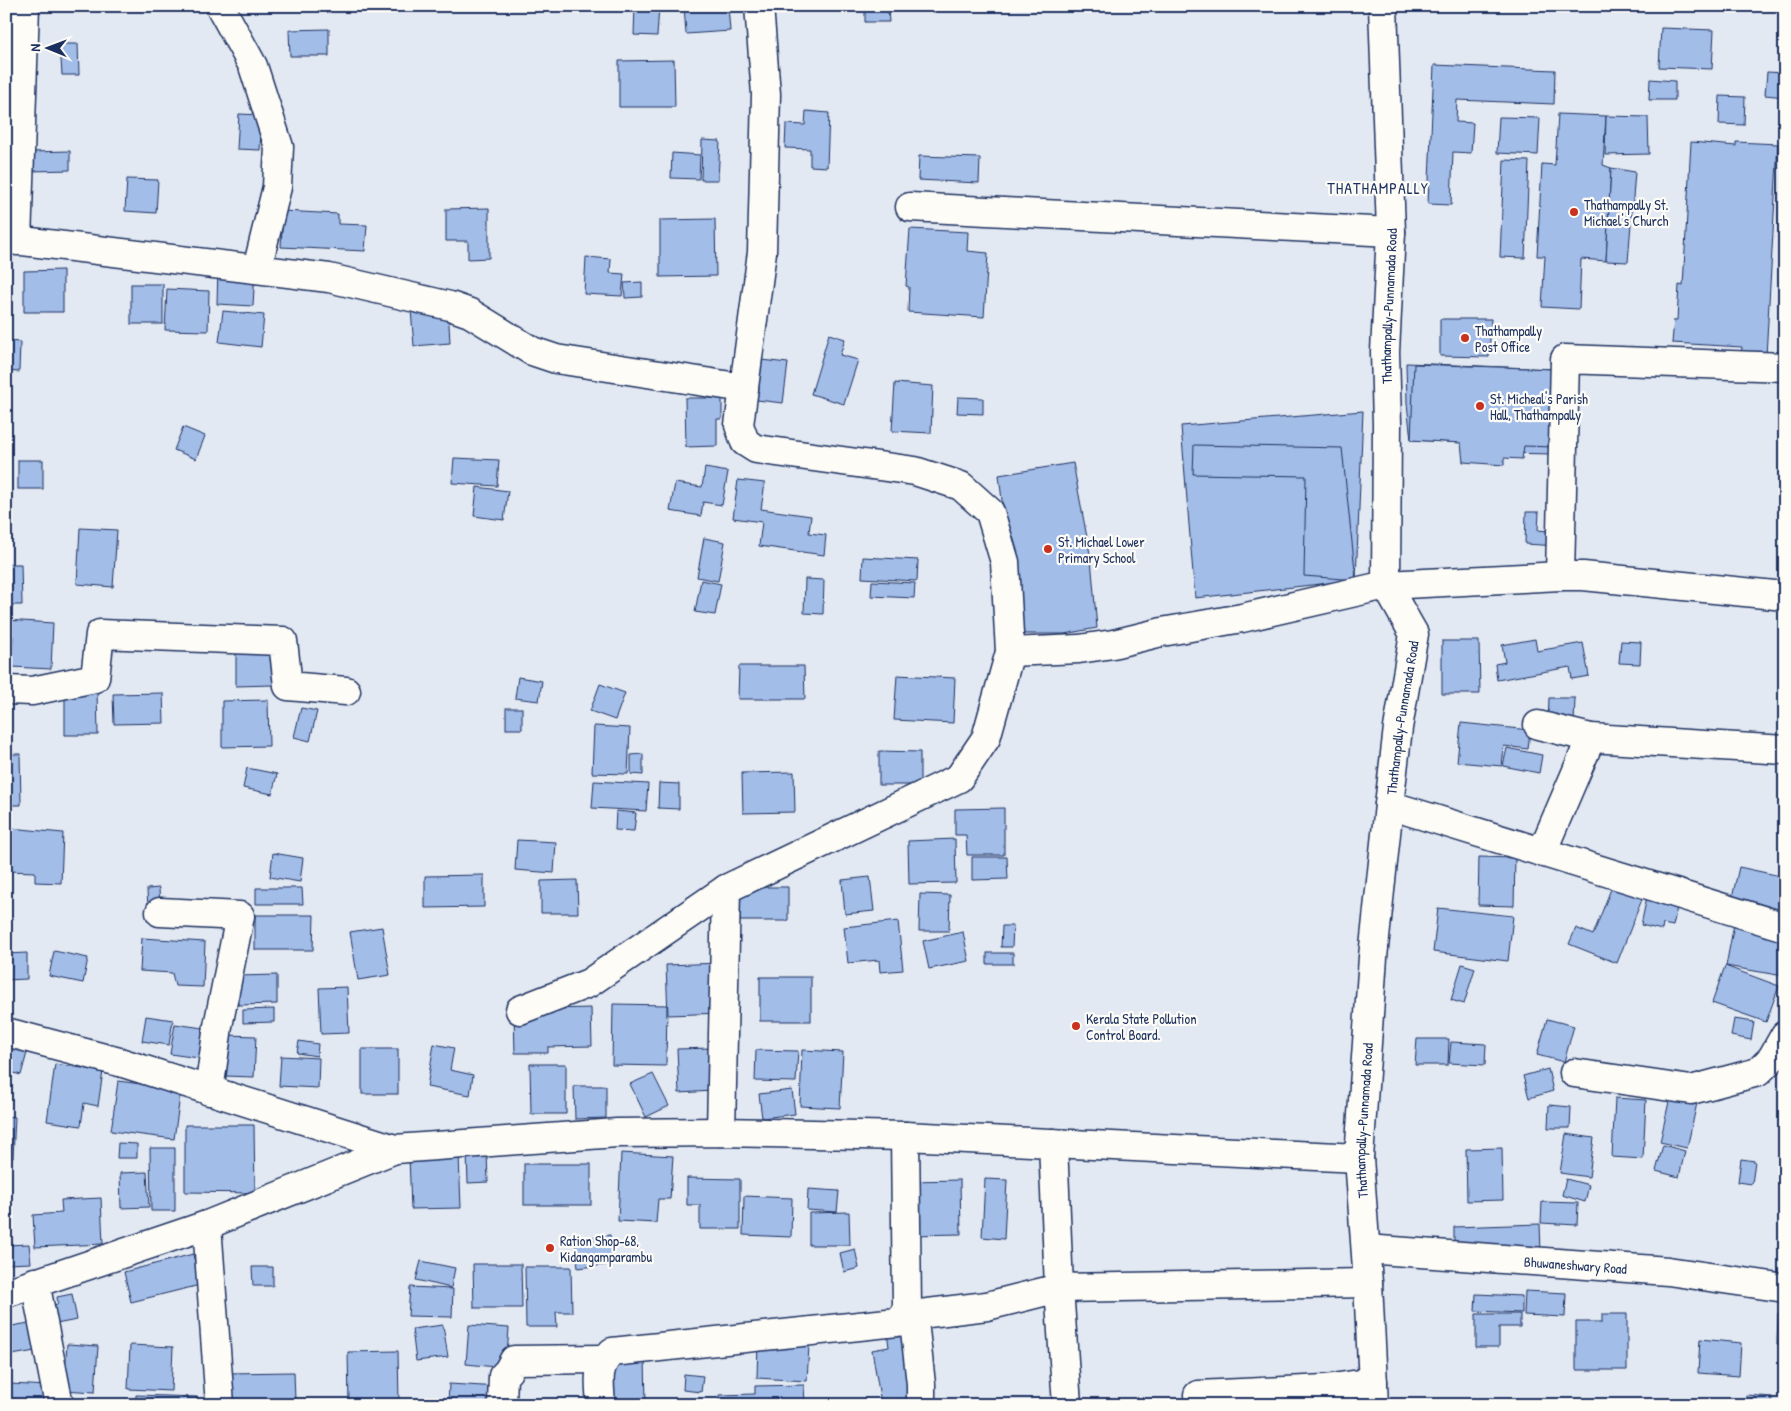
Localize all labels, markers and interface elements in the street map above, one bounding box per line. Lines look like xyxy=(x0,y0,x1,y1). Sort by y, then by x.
north arrow xyxy=(22,22,72,72)
text: N xyxy=(25,43,44,52)
district label: THATHAMPALLY xyxy=(1327,177,1429,199)
place label: Thathampally St. Michael's Church xyxy=(1584,195,1669,230)
marker: Thathampally St. Michael's Church xyxy=(1568,206,1580,218)
street label: Thathampally-Punnamada Road xyxy=(1375,228,1401,384)
place label: Thathampally Post Office xyxy=(1475,321,1542,356)
marker: Thathampally Post Office xyxy=(1459,332,1471,344)
place label: St. Micheal's Parish Hall, Thathampally xyxy=(1490,389,1588,425)
marker: St. Micheal's Parish Hall, Thathampally xyxy=(1474,400,1486,412)
place label: St. Michael Lower Primary School xyxy=(1058,532,1145,568)
marker: St. Michael Lower Primary School xyxy=(1042,543,1054,555)
street label: Thathampally-Punnamada Road xyxy=(1381,639,1422,796)
place label: Kerala State Pollution Control Board. xyxy=(1086,1009,1196,1044)
marker: Kerala State Pollution Control Board. xyxy=(1070,1020,1082,1032)
street label: Thathampally-Punnamada Road xyxy=(1349,1042,1377,1199)
place label: Ration Shop-68, Kidangamparambu xyxy=(560,1231,653,1267)
marker: Ration Shop-68, Kidangamparambu xyxy=(544,1242,556,1254)
street label: Bhuwaneshwary Road xyxy=(1523,1251,1628,1278)

